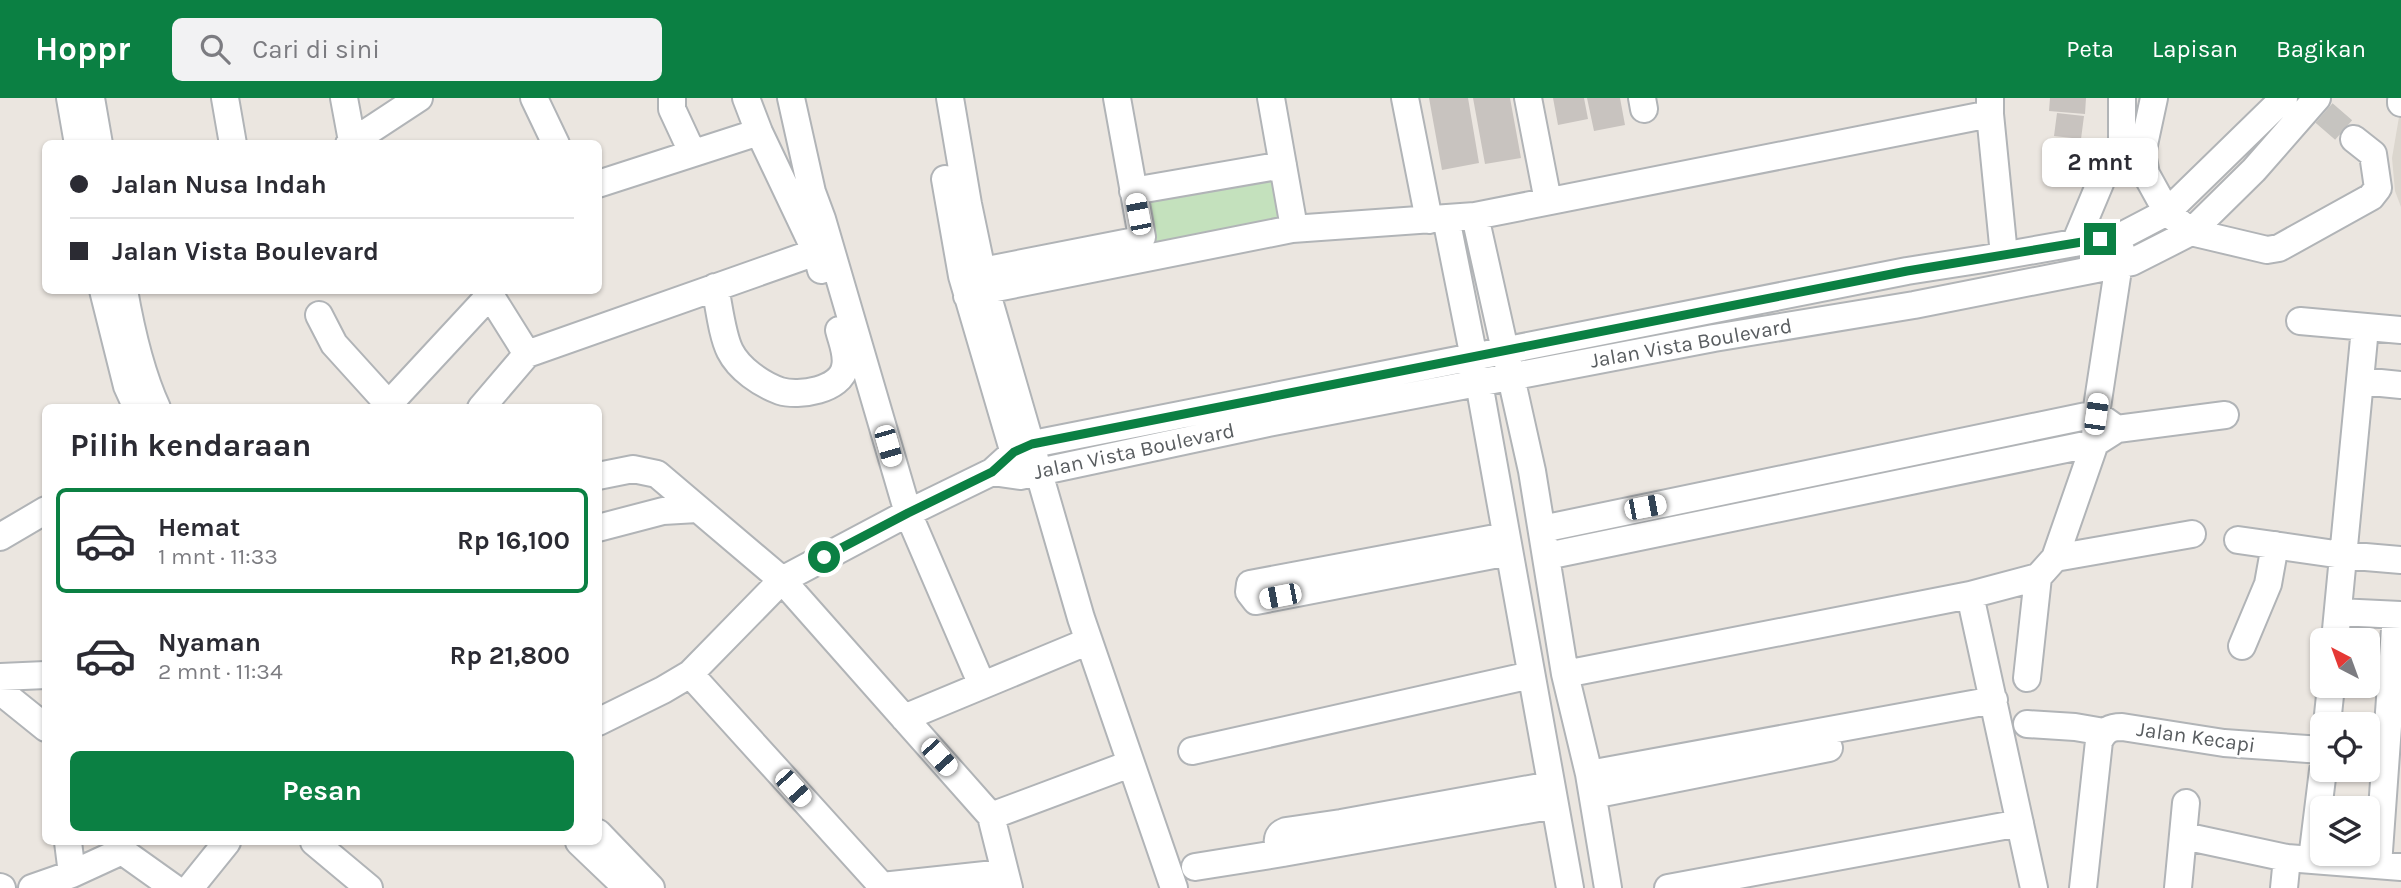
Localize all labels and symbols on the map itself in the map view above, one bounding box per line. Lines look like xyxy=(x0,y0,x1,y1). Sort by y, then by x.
callout: 2 mnt xyxy=(2042,138,2158,186)
car xyxy=(1124,191,1153,237)
route end xyxy=(2084,223,2116,255)
street label: Jalan Vista Boulevard xyxy=(1588,313,1794,373)
car xyxy=(2083,392,2110,436)
street label: Jalan Vista Boulevard xyxy=(1031,418,1237,484)
car xyxy=(873,423,904,469)
car xyxy=(1623,493,1668,521)
route start xyxy=(808,541,840,573)
car xyxy=(1258,582,1303,610)
north arrow xyxy=(2310,628,2380,698)
street label: Jalan Kecapi xyxy=(2135,717,2257,757)
car xyxy=(918,734,961,780)
car xyxy=(772,765,815,811)

